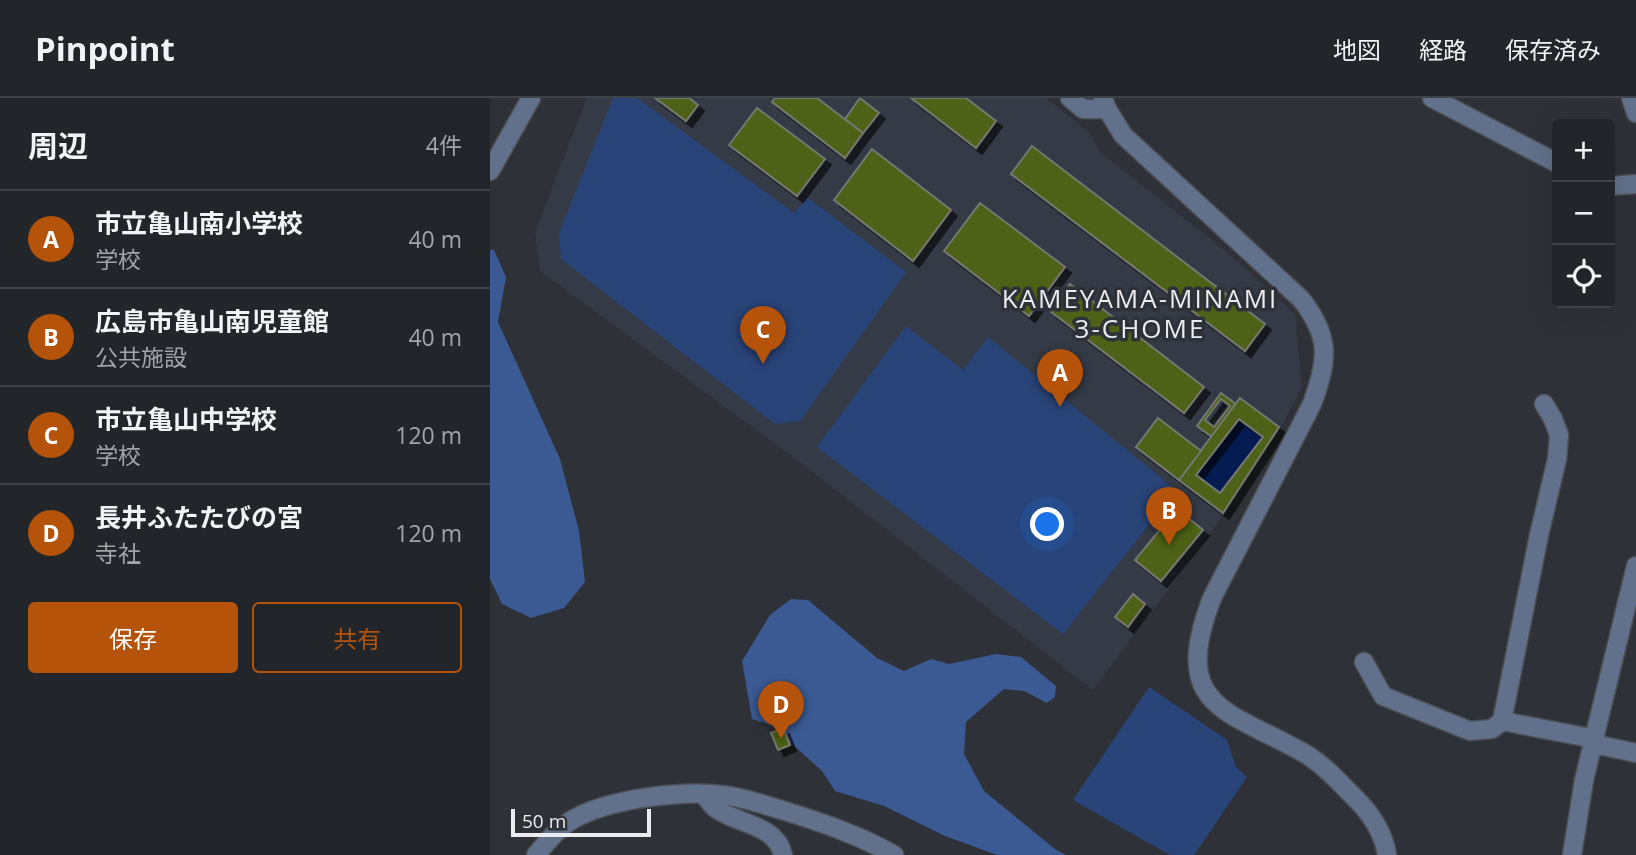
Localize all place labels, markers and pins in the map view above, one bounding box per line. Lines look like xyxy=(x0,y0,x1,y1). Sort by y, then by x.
pin: C xyxy=(740,306,786,364)
pin: A xyxy=(1037,349,1083,407)
pin: B xyxy=(1146,487,1192,545)
pin: D xyxy=(758,681,804,739)

